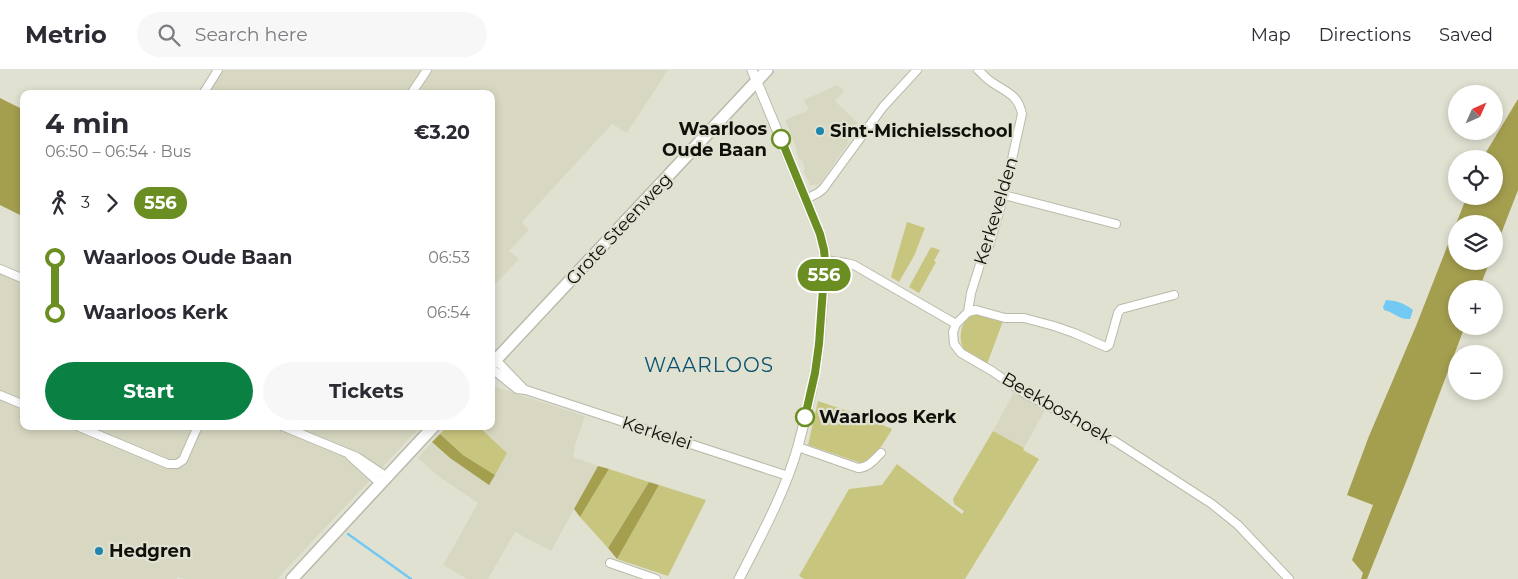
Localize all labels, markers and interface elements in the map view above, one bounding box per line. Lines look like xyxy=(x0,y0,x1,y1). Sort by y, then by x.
search box xyxy=(137,12,487,57)
text: Metrio xyxy=(25,20,107,49)
icon: search xyxy=(155,21,183,49)
text: Search here xyxy=(195,23,308,46)
text: Map xyxy=(1251,24,1291,46)
text: Directions xyxy=(1319,24,1411,46)
text: Saved xyxy=(1439,24,1493,46)
north arrow xyxy=(1448,85,1502,140)
map controls xyxy=(1448,85,1503,400)
text: 4 min xyxy=(45,106,129,140)
place label: Waarloos Oude Baan xyxy=(662,118,767,161)
place label: Sint-Michielsschool xyxy=(830,120,1013,142)
text: €3.20 xyxy=(414,121,470,144)
marker: Sint-Michielsschool xyxy=(814,125,826,137)
marker: Waarloos Oude Baan xyxy=(771,129,791,149)
text: 06:50 – 06:54 · Bus xyxy=(45,142,191,161)
button: locate xyxy=(1448,150,1503,205)
street label: Kerkevelden xyxy=(969,154,1023,268)
street label: Grote Steenweg xyxy=(561,168,677,290)
icon: walk xyxy=(45,189,73,217)
icon: forward xyxy=(98,189,126,217)
text: 556 xyxy=(144,192,177,214)
text: 3 xyxy=(81,193,90,212)
button: layers xyxy=(1448,215,1503,270)
text: Waarloos Oude Baan xyxy=(83,246,292,269)
text: 06:53 xyxy=(428,248,470,267)
line badge: 556 xyxy=(795,259,853,291)
text: 556 xyxy=(808,264,840,286)
button: + xyxy=(1448,280,1503,335)
text: Waarloos Kerk xyxy=(83,301,228,324)
text: 06:54 xyxy=(427,303,470,322)
button: − xyxy=(1448,345,1503,400)
district label: WAARLOOS xyxy=(644,353,774,377)
button: Start xyxy=(45,362,253,420)
button: Tickets xyxy=(263,362,470,420)
street label: Beekboshoek xyxy=(998,368,1116,449)
place label: Waarloos Kerk xyxy=(819,406,956,428)
marker: Waarloos Kerk xyxy=(795,407,815,427)
street label: Kerkelei xyxy=(619,411,695,455)
place label: Hedgren xyxy=(109,540,191,562)
marker: Hedgren xyxy=(93,545,105,557)

